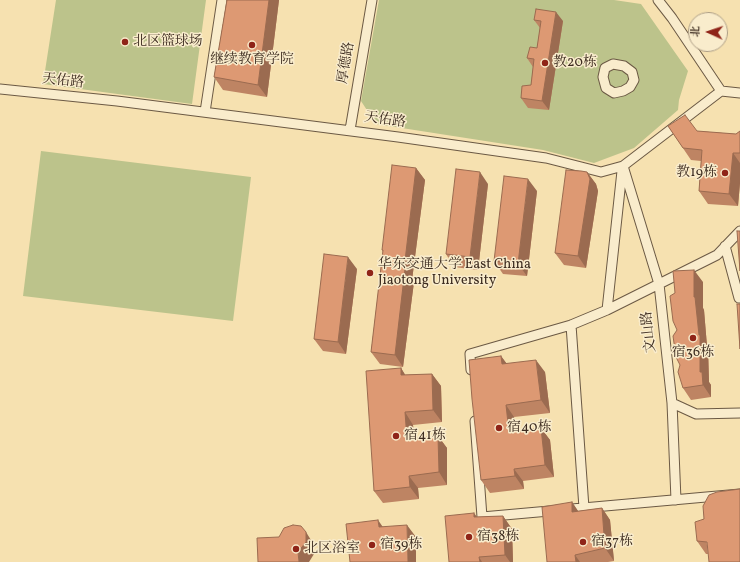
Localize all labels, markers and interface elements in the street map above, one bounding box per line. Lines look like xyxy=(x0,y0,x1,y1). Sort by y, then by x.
north arrow xyxy=(688,12,728,52)
text: 北 xyxy=(689,26,704,37)
place label: 北区篮球场 xyxy=(133,34,203,50)
marker: 北区篮球场 xyxy=(120,37,130,47)
marker: 继续教育学院 xyxy=(247,40,257,50)
street label: 厚德路 xyxy=(335,41,359,85)
place label: 继续教育学院 xyxy=(210,52,294,68)
place label: 教20栋 xyxy=(553,55,597,71)
marker: 教20栋 xyxy=(540,58,550,68)
street label: 天佑路 xyxy=(41,71,85,93)
street label: 天佑路 xyxy=(363,110,407,132)
place label: 教19栋 xyxy=(676,165,717,181)
marker: 教19栋 xyxy=(720,168,730,178)
place label: 华东交通大学 East China Jiaotong University xyxy=(378,257,531,290)
marker: 华东交通大学 East China Jiaotong University xyxy=(365,268,375,278)
street label: 文山路 xyxy=(639,310,661,354)
marker: 宿36栋 xyxy=(688,333,698,343)
place label: 宿36栋 xyxy=(672,345,714,361)
place label: 宿40栋 xyxy=(507,420,551,436)
marker: 宿40栋 xyxy=(494,423,504,433)
place label: 宿41栋 xyxy=(404,428,446,444)
marker: 宿41栋 xyxy=(391,431,401,441)
place label: 宿38栋 xyxy=(477,529,519,545)
marker: 宿38栋 xyxy=(464,532,474,542)
place label: 宿37栋 xyxy=(591,534,633,550)
place label: 宿39栋 xyxy=(380,537,422,553)
marker: 宿37栋 xyxy=(578,537,588,547)
marker: 宿39栋 xyxy=(367,540,377,550)
place label: 北区浴室 xyxy=(304,541,360,557)
marker: 北区浴室 xyxy=(291,544,301,554)

